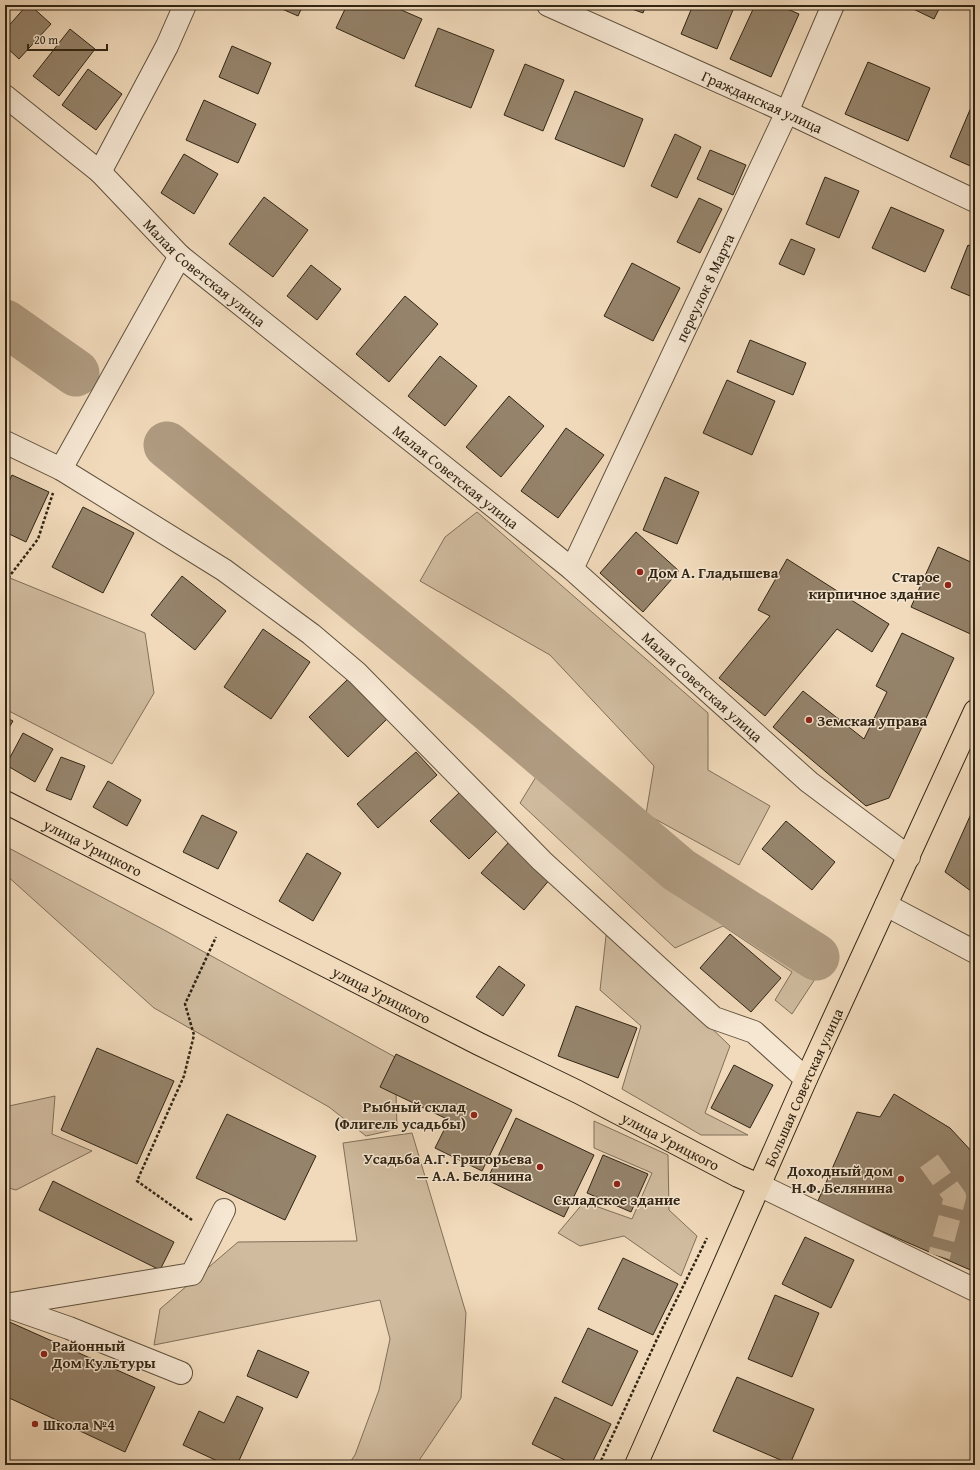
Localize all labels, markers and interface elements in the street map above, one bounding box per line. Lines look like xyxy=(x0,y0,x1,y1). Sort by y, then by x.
scale bar xyxy=(28,26,107,52)
text: 20 m xyxy=(34,31,58,48)
street label: Гражданская улица xyxy=(699,65,827,138)
street label: Малая Советская улица xyxy=(139,214,271,332)
street label: переулок 8 Марта xyxy=(670,229,739,345)
street label: Малая Советская улица xyxy=(389,420,524,534)
place label: Дом А. Гладышева xyxy=(647,562,779,583)
place label: Старое кирпичное здание xyxy=(808,566,940,604)
marker: Дом А. Гладышева xyxy=(635,567,645,577)
marker: Старое кирпичное здание xyxy=(943,580,953,590)
street label: Малая Советская улица xyxy=(638,627,768,747)
place label: Земская управа xyxy=(817,710,928,731)
marker: Земская управа xyxy=(804,715,814,725)
street label: улица Урицкого xyxy=(39,813,146,881)
street label: улица Урицкого xyxy=(328,960,435,1028)
street label: Большая Советская улица xyxy=(758,1004,848,1170)
place label: Рыбный склад (Флигель усадьбы) xyxy=(334,1096,466,1134)
street label: улица Урицкого xyxy=(617,1106,724,1175)
marker: Рыбный склад (Флигель усадьбы) xyxy=(469,1110,479,1120)
place label: Усадьба А.Г. Григорьева — А.А. Белянина xyxy=(363,1148,532,1186)
place label: Доходный дом Н.Ф. Белянина xyxy=(786,1160,893,1198)
marker: Усадьба А.Г. Григорьева — А.А. Белянина xyxy=(535,1162,545,1172)
marker: Доходный дом Н.Ф. Белянина xyxy=(896,1174,906,1184)
marker: Складское здание xyxy=(612,1179,622,1189)
place label: Складское здание xyxy=(554,1189,680,1210)
place label: Районный Дом Культуры xyxy=(51,1335,156,1373)
marker: Районный Дом Культуры xyxy=(39,1349,49,1359)
place label: Школа №4 xyxy=(43,1414,115,1435)
marker: Школа №4 xyxy=(30,1419,40,1429)

